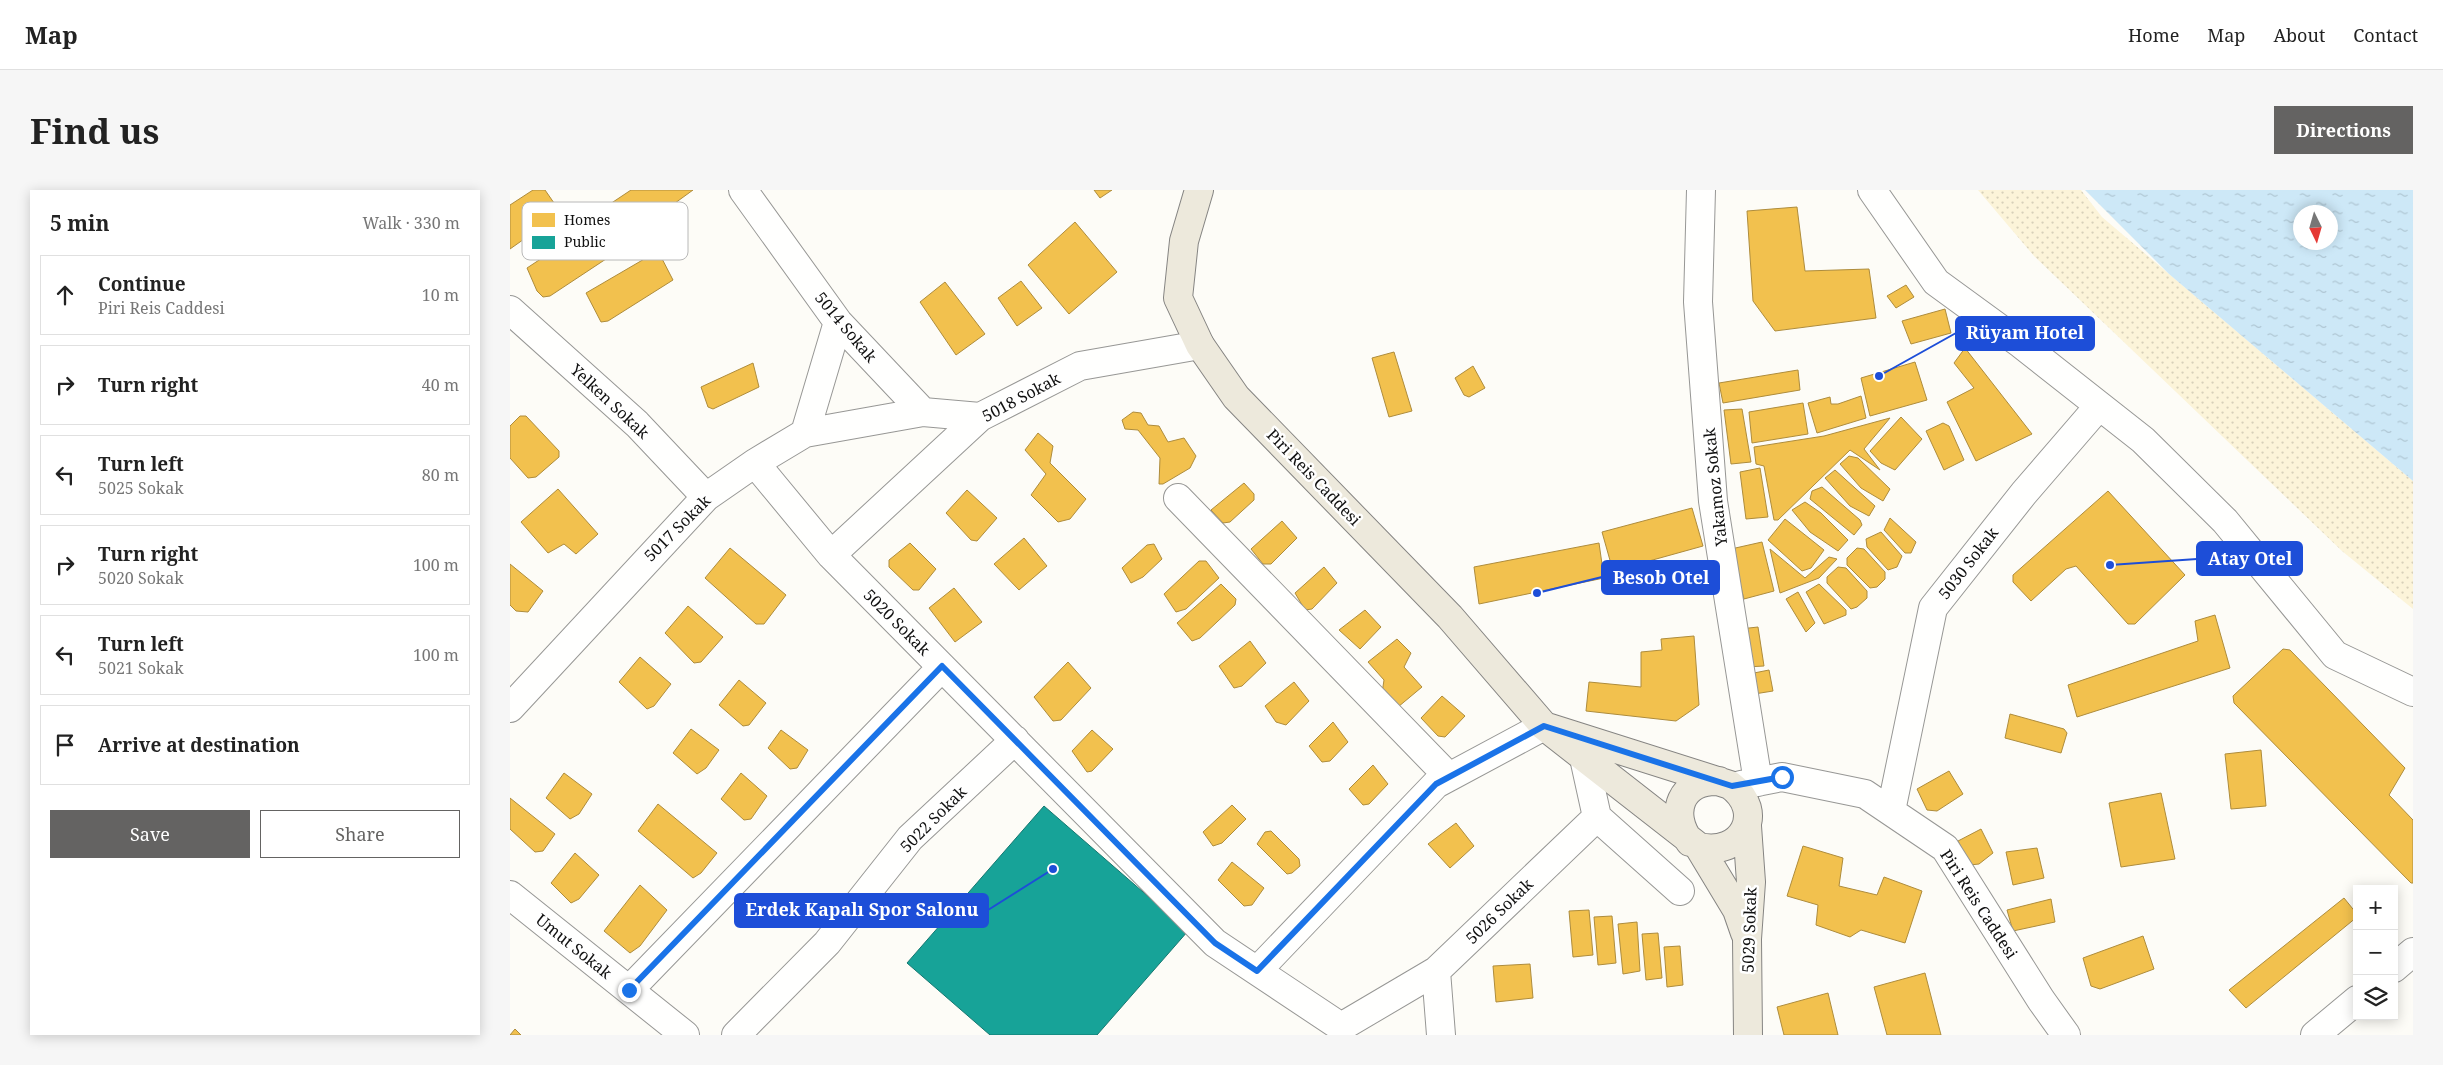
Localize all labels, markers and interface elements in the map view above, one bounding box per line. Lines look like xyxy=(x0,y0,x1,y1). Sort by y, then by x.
text: Map xyxy=(25,18,78,51)
text: Home xyxy=(2128,23,2179,47)
text: Map xyxy=(2207,23,2245,47)
text: About xyxy=(2273,23,2325,47)
text: Contact xyxy=(2353,23,2418,47)
button: Directions xyxy=(2274,106,2413,154)
text: Find us xyxy=(30,107,159,154)
legend xyxy=(522,202,688,260)
north arrow xyxy=(2293,205,2338,250)
text: 5 min xyxy=(50,209,109,237)
text: Homes xyxy=(564,210,610,229)
text: Walk · 330 m xyxy=(363,212,460,234)
text: Public xyxy=(564,232,606,251)
text: Continue xyxy=(98,271,186,297)
icon: ahead xyxy=(51,281,79,309)
text: 10 m xyxy=(422,284,459,306)
street label: 5014 Sokak xyxy=(810,287,882,367)
text: Piri Reis Caddesi xyxy=(98,297,225,319)
callout: Rüyam Hotel xyxy=(1956,317,2094,350)
text: Rüyam Hotel xyxy=(1966,320,2085,344)
street label: Yelken Sokak xyxy=(565,358,655,444)
street label: 5018 Sokak xyxy=(978,367,1065,427)
icon: right xyxy=(51,371,79,399)
text: Turn right xyxy=(98,372,198,398)
text: 40 m xyxy=(422,374,459,396)
street label: Piri Reis Caddesi xyxy=(1262,424,1366,530)
street label: Yakamoz Sokak xyxy=(1698,426,1732,548)
text: Turn left xyxy=(98,451,184,477)
icon: left xyxy=(51,461,79,489)
text: 80 m xyxy=(422,464,459,486)
text: 5025 Sokak xyxy=(98,477,184,499)
street label: 5017 Sokak xyxy=(639,490,715,566)
street label: 5030 Sokak xyxy=(1933,522,2003,604)
text: Turn right xyxy=(98,541,198,567)
callout: Atay Otel xyxy=(2197,542,2302,575)
text: Atay Otel xyxy=(2208,546,2293,570)
icon: right xyxy=(51,551,79,579)
text: 100 m xyxy=(413,554,459,576)
callout: Besob Otel xyxy=(1602,561,1719,594)
text: Besob Otel xyxy=(1613,565,1710,589)
text: 5020 Sokak xyxy=(98,567,184,589)
street label: 5020 Sokak xyxy=(859,584,935,660)
text: Turn left xyxy=(98,631,184,657)
icon: left xyxy=(51,641,79,669)
text: 100 m xyxy=(413,644,459,666)
text: 5021 Sokak xyxy=(98,657,184,679)
icon: arrive xyxy=(51,731,79,759)
text: Arrive at destination xyxy=(98,732,300,758)
route start xyxy=(1771,766,1794,789)
street label: 5022 Sokak xyxy=(895,781,971,857)
button: Save xyxy=(50,810,250,858)
button: Share xyxy=(260,810,460,858)
street label: Piri Reis Caddesi xyxy=(1935,845,2023,963)
street label: 5026 Sokak xyxy=(1461,873,1538,949)
map controls xyxy=(2353,885,2398,1020)
button: + xyxy=(2353,885,2398,930)
street label: 5029 Sokak xyxy=(1737,886,1762,973)
callout: Erdek Kapalı Spor Salonu xyxy=(735,894,988,927)
text: Erdek Kapalı Spor Salonu xyxy=(746,897,978,921)
street label: Umut Sokak xyxy=(531,908,617,984)
button: − xyxy=(2353,930,2398,975)
button: layers xyxy=(2353,975,2398,1020)
route end xyxy=(618,979,641,1002)

